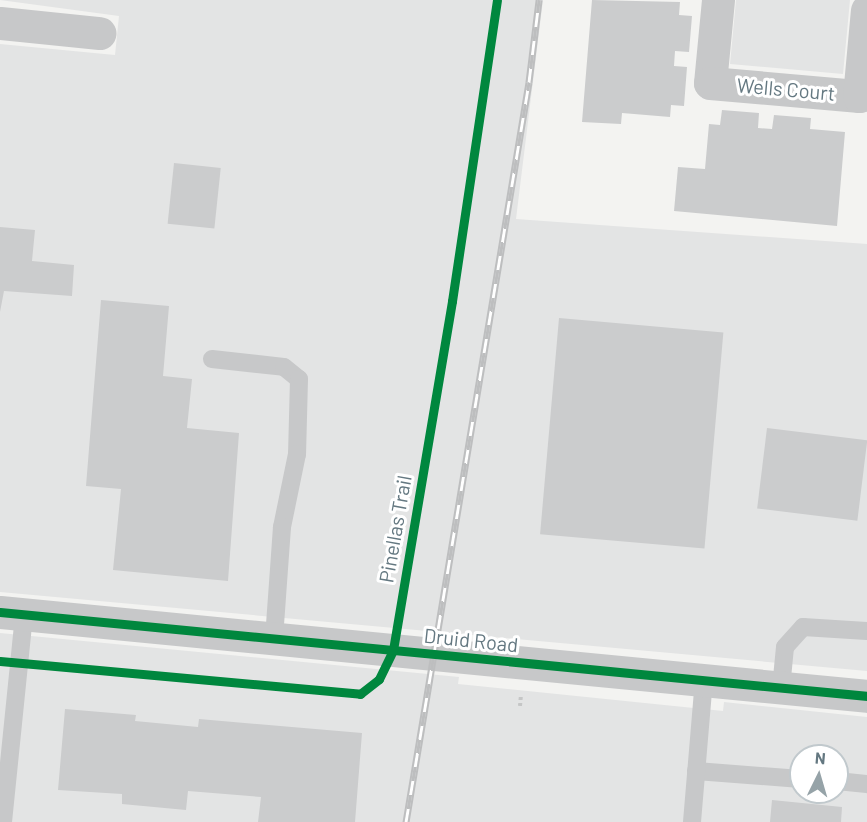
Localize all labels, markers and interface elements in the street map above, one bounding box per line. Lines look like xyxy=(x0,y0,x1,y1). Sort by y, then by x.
street label: Wells Court xyxy=(736,73,836,105)
street label: Pinellas Trail xyxy=(374,473,416,585)
street label: Druid Road xyxy=(423,623,519,657)
north arrow xyxy=(789,744,849,804)
text: N xyxy=(814,748,827,767)

